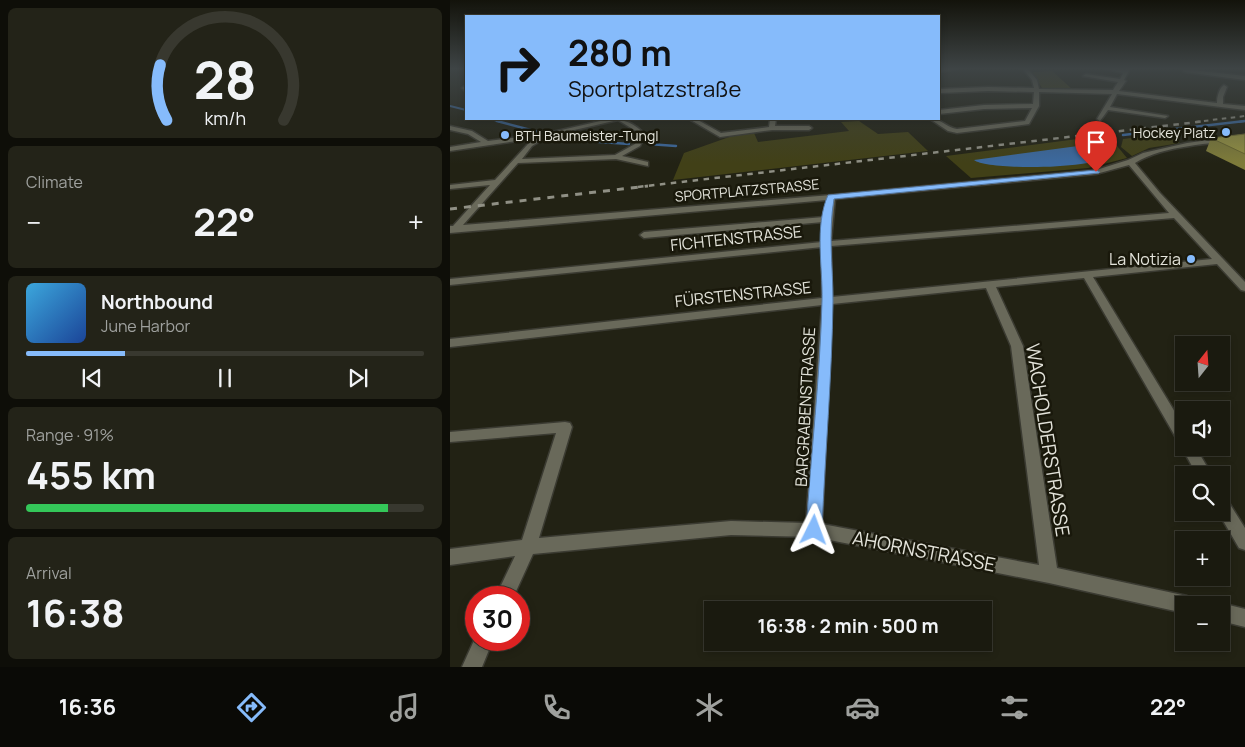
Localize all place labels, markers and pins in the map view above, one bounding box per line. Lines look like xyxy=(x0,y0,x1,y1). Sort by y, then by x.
pin xyxy=(1075,121,1117,172)
place label: Hockey Platz xyxy=(1133,123,1216,142)
place label: BTH Baumeister-Tungl xyxy=(515,126,659,145)
marker: Hockey Platz xyxy=(1220,126,1232,138)
marker: BTH Baumeister-Tungl xyxy=(499,129,511,141)
place label: La Notizia xyxy=(1109,248,1181,270)
marker: La Notizia xyxy=(1185,253,1197,265)

